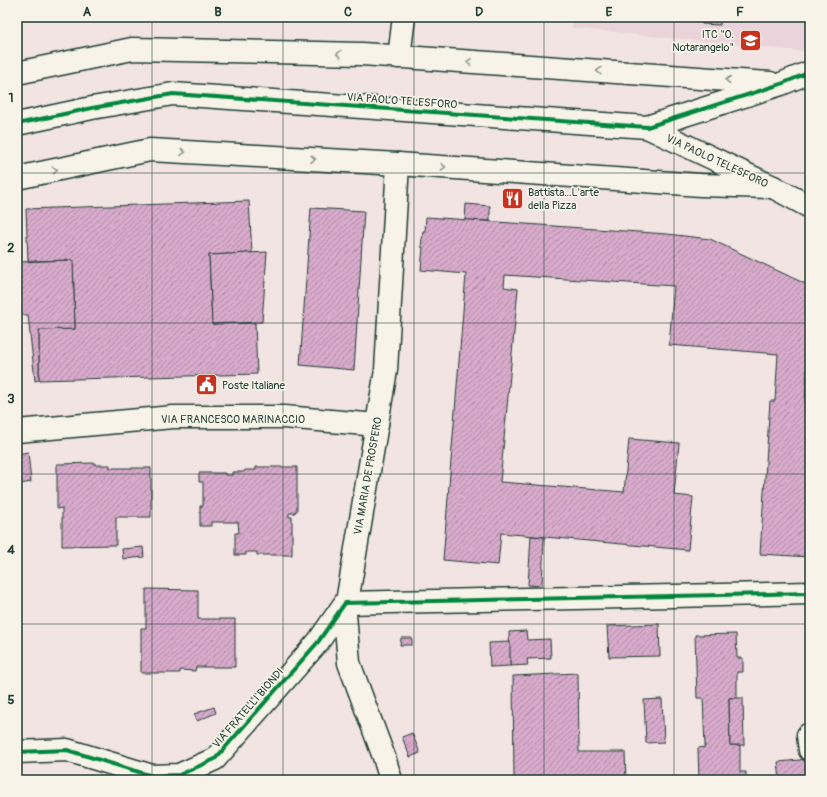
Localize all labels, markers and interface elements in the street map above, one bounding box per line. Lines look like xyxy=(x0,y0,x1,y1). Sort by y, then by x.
text: A xyxy=(83,4,92,20)
text: B xyxy=(214,4,222,20)
text: C xyxy=(344,4,352,20)
text: D xyxy=(475,4,483,20)
text: E xyxy=(606,4,613,20)
text: F xyxy=(736,4,744,20)
school or university icon: ITC "O. Notarangelo" xyxy=(737,27,763,53)
place label: ITC "O. Notarangelo" xyxy=(672,28,734,54)
one-way arrow xyxy=(336,49,342,58)
one-way arrow xyxy=(466,58,472,66)
one-way arrow xyxy=(596,66,602,75)
one-way arrow xyxy=(725,75,731,84)
text: 1 xyxy=(8,90,14,106)
street label: VIA PAOLO TELESFORO xyxy=(346,91,458,111)
street label: VIA PAOLO TELESFORO xyxy=(664,132,770,190)
one-way arrow xyxy=(180,148,186,157)
one-way arrow xyxy=(310,155,316,164)
one-way arrow xyxy=(440,163,446,172)
one-way arrow xyxy=(52,167,58,175)
restaurant icon: Battista...L'arte della Pizza xyxy=(500,185,526,211)
place label: Battista...L'arte della Pizza xyxy=(528,186,599,212)
text: 2 xyxy=(7,240,15,256)
public building icon: Poste Italiane xyxy=(193,372,219,398)
place label: Poste Italiane xyxy=(222,379,285,392)
text: 3 xyxy=(7,391,15,407)
street label: VIA FRANCESCO MARINACCIO xyxy=(161,413,305,426)
street label: VIA MARIA DE PROSPERO xyxy=(351,416,385,536)
text: 4 xyxy=(7,542,15,558)
street label: VIA FRATELLI BIONDI xyxy=(210,665,286,751)
text: 5 xyxy=(7,692,15,708)

